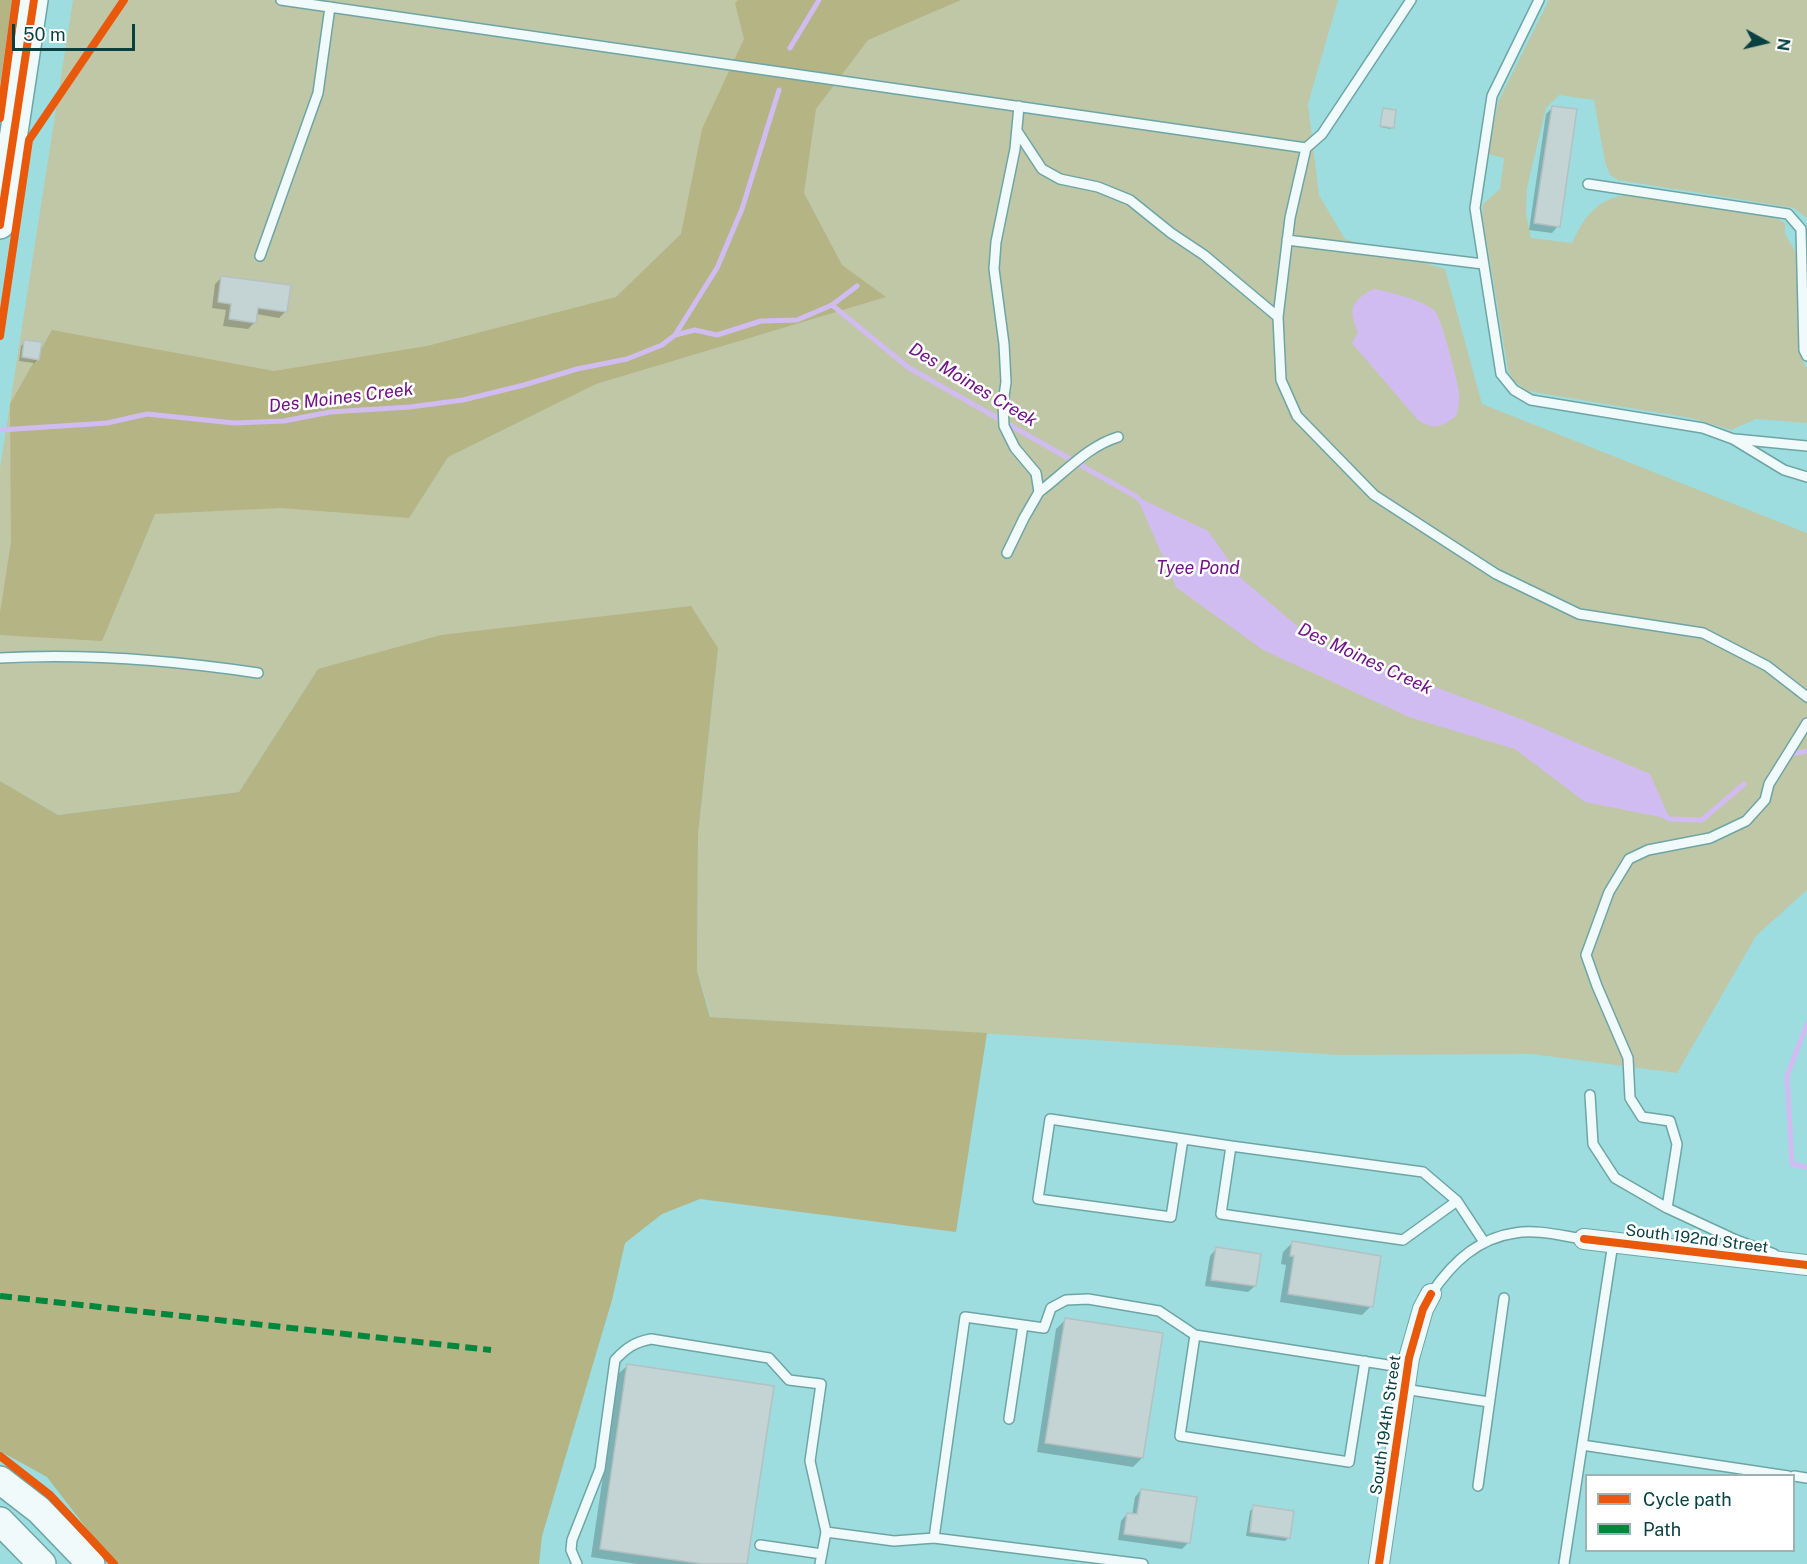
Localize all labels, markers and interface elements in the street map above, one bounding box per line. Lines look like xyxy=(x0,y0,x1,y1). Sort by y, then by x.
scale bar xyxy=(15,12,138,50)
north arrow xyxy=(1735,12,1795,72)
text: 50 m xyxy=(23,24,66,45)
text: N xyxy=(1773,37,1794,52)
water label: Des Moines Creek xyxy=(905,338,1041,432)
water label: Des Moines Creek xyxy=(268,378,414,418)
water label: Tyee Pond xyxy=(1156,557,1240,579)
water label: Des Moines Creek xyxy=(1295,618,1435,700)
street label: South 192nd Street xyxy=(1624,1221,1770,1257)
street label: South 194th Street xyxy=(1367,1354,1405,1496)
legend xyxy=(1585,1474,1795,1552)
text: Cycle path xyxy=(1643,1489,1732,1510)
text: Path xyxy=(1643,1519,1681,1540)

